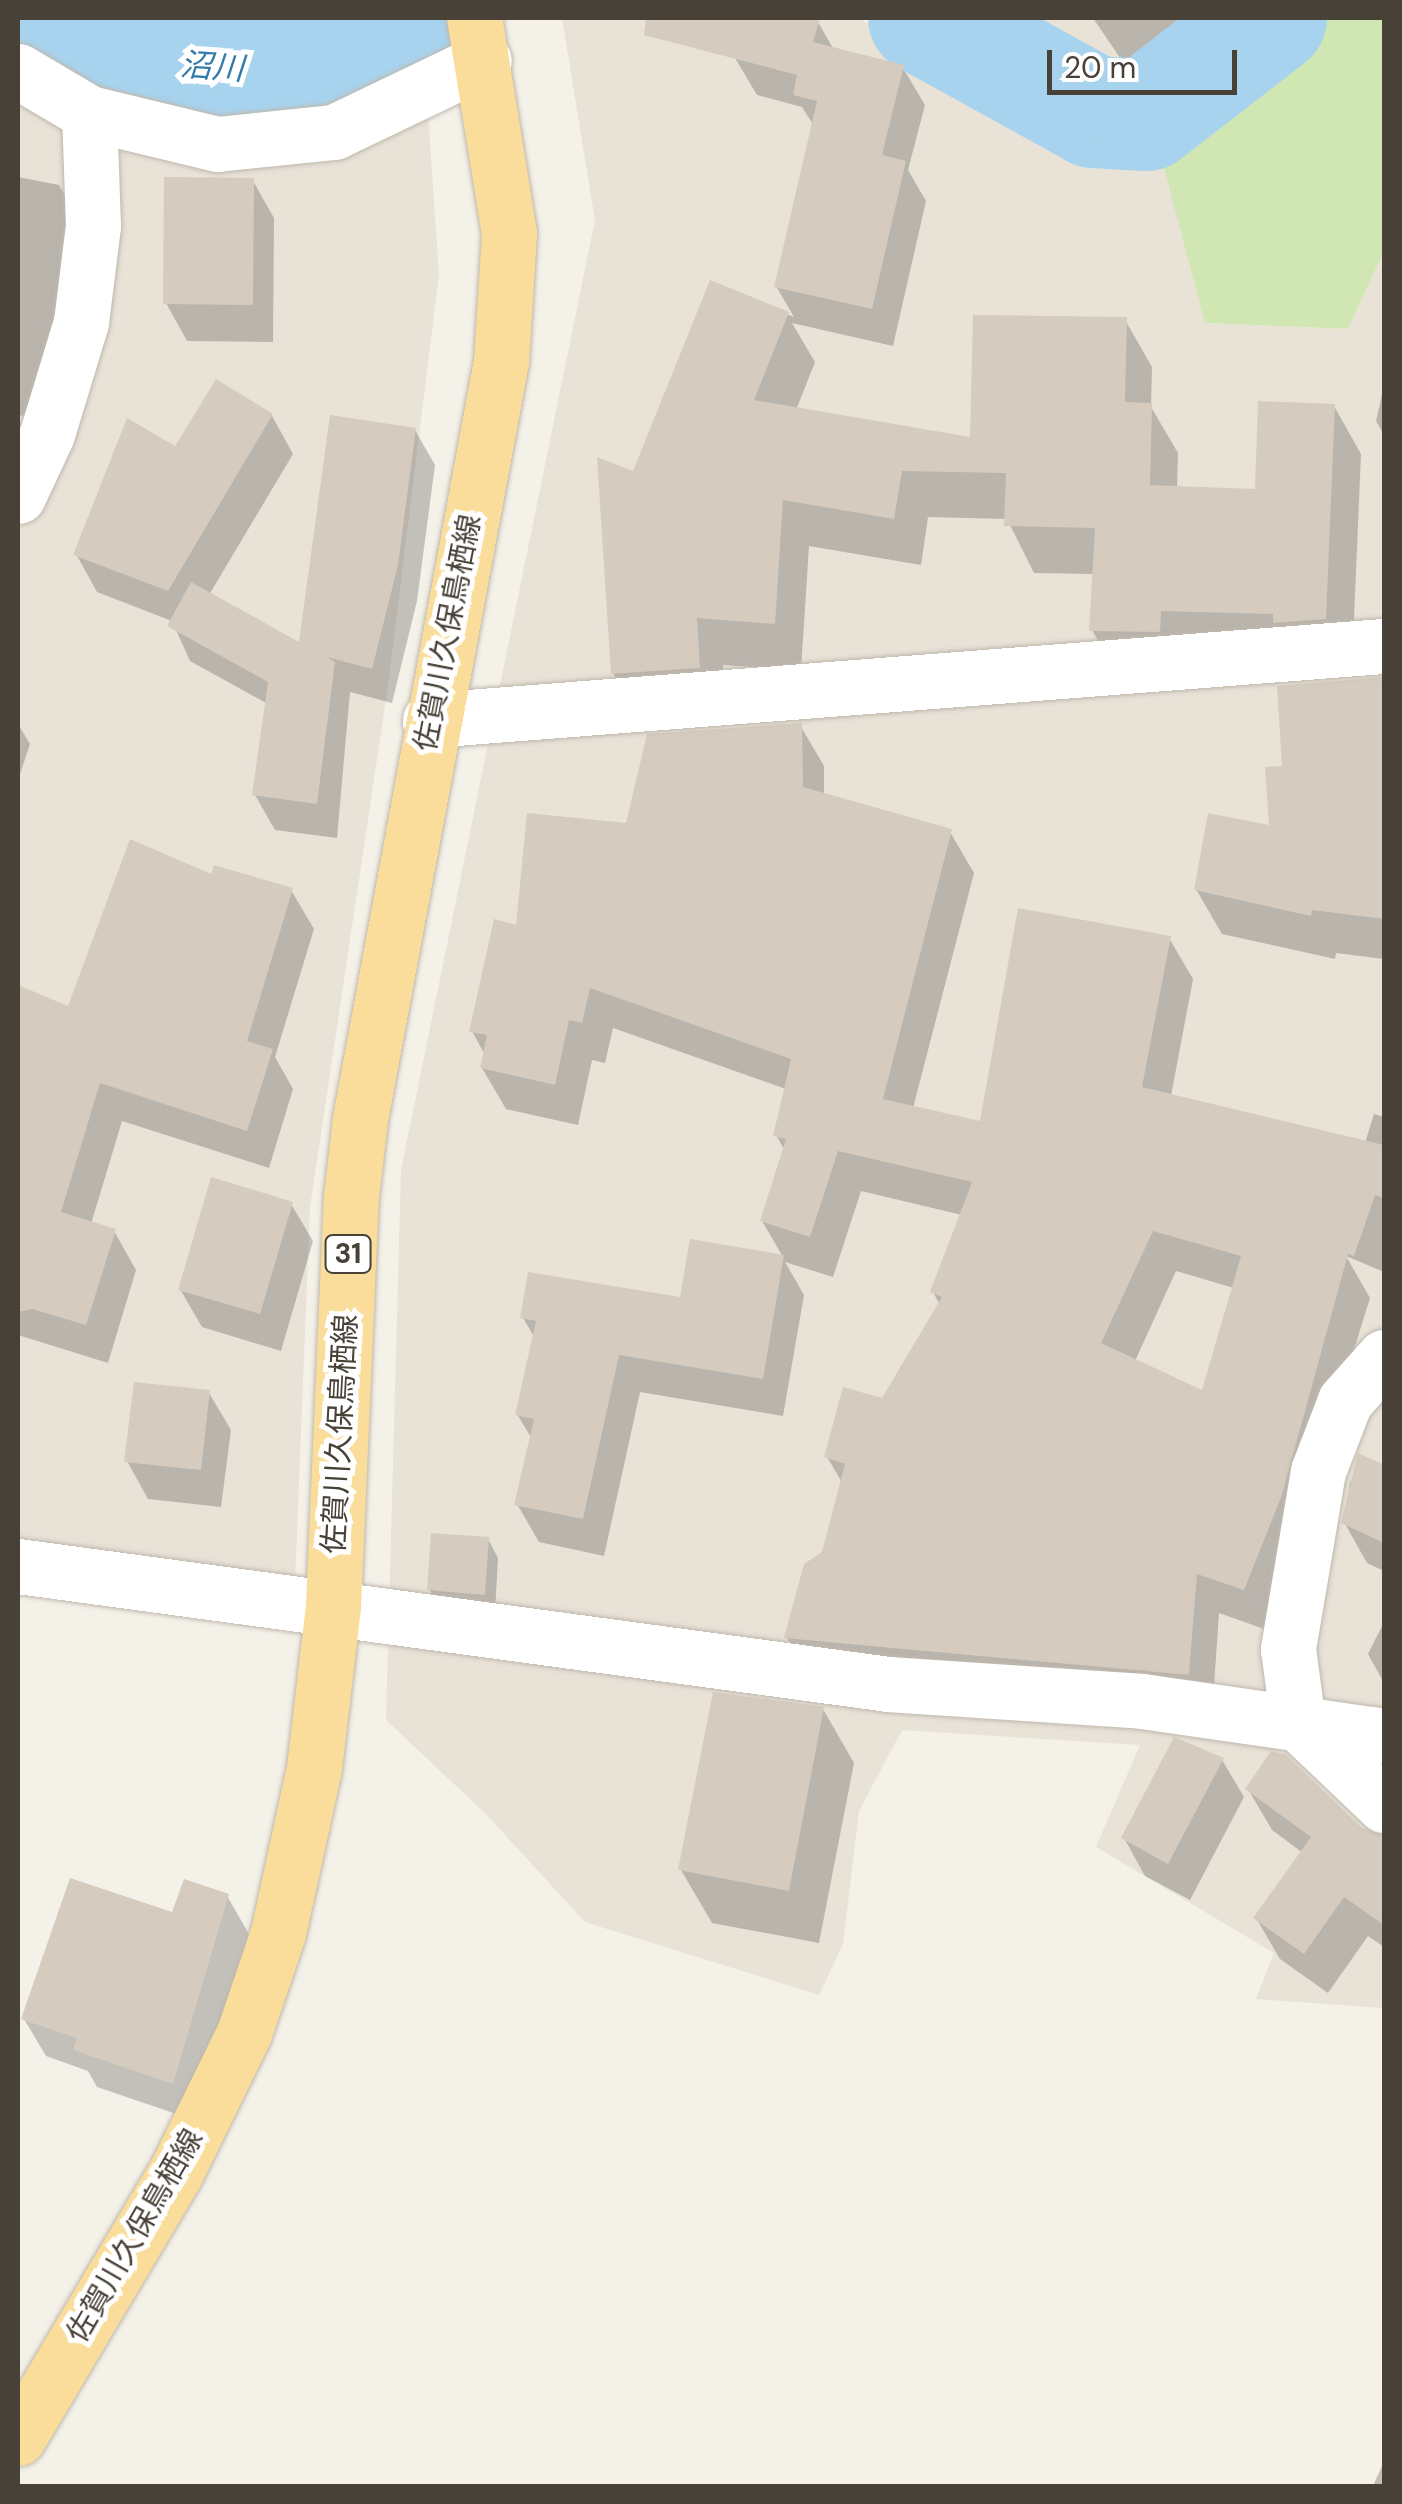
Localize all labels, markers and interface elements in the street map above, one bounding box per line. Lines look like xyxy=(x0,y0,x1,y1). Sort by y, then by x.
scale bar xyxy=(1052,30,1242,92)
water label: 沼川 xyxy=(179,46,245,88)
text: 20 m xyxy=(1064,48,1136,87)
street label: 佐賀川久保鳥栖線 xyxy=(407,512,489,754)
road number: 31 xyxy=(323,1231,373,1277)
street label: 佐賀川久保鳥栖線 xyxy=(316,1313,364,1555)
street label: 佐賀川久保鳥栖線 xyxy=(59,2123,211,2349)

